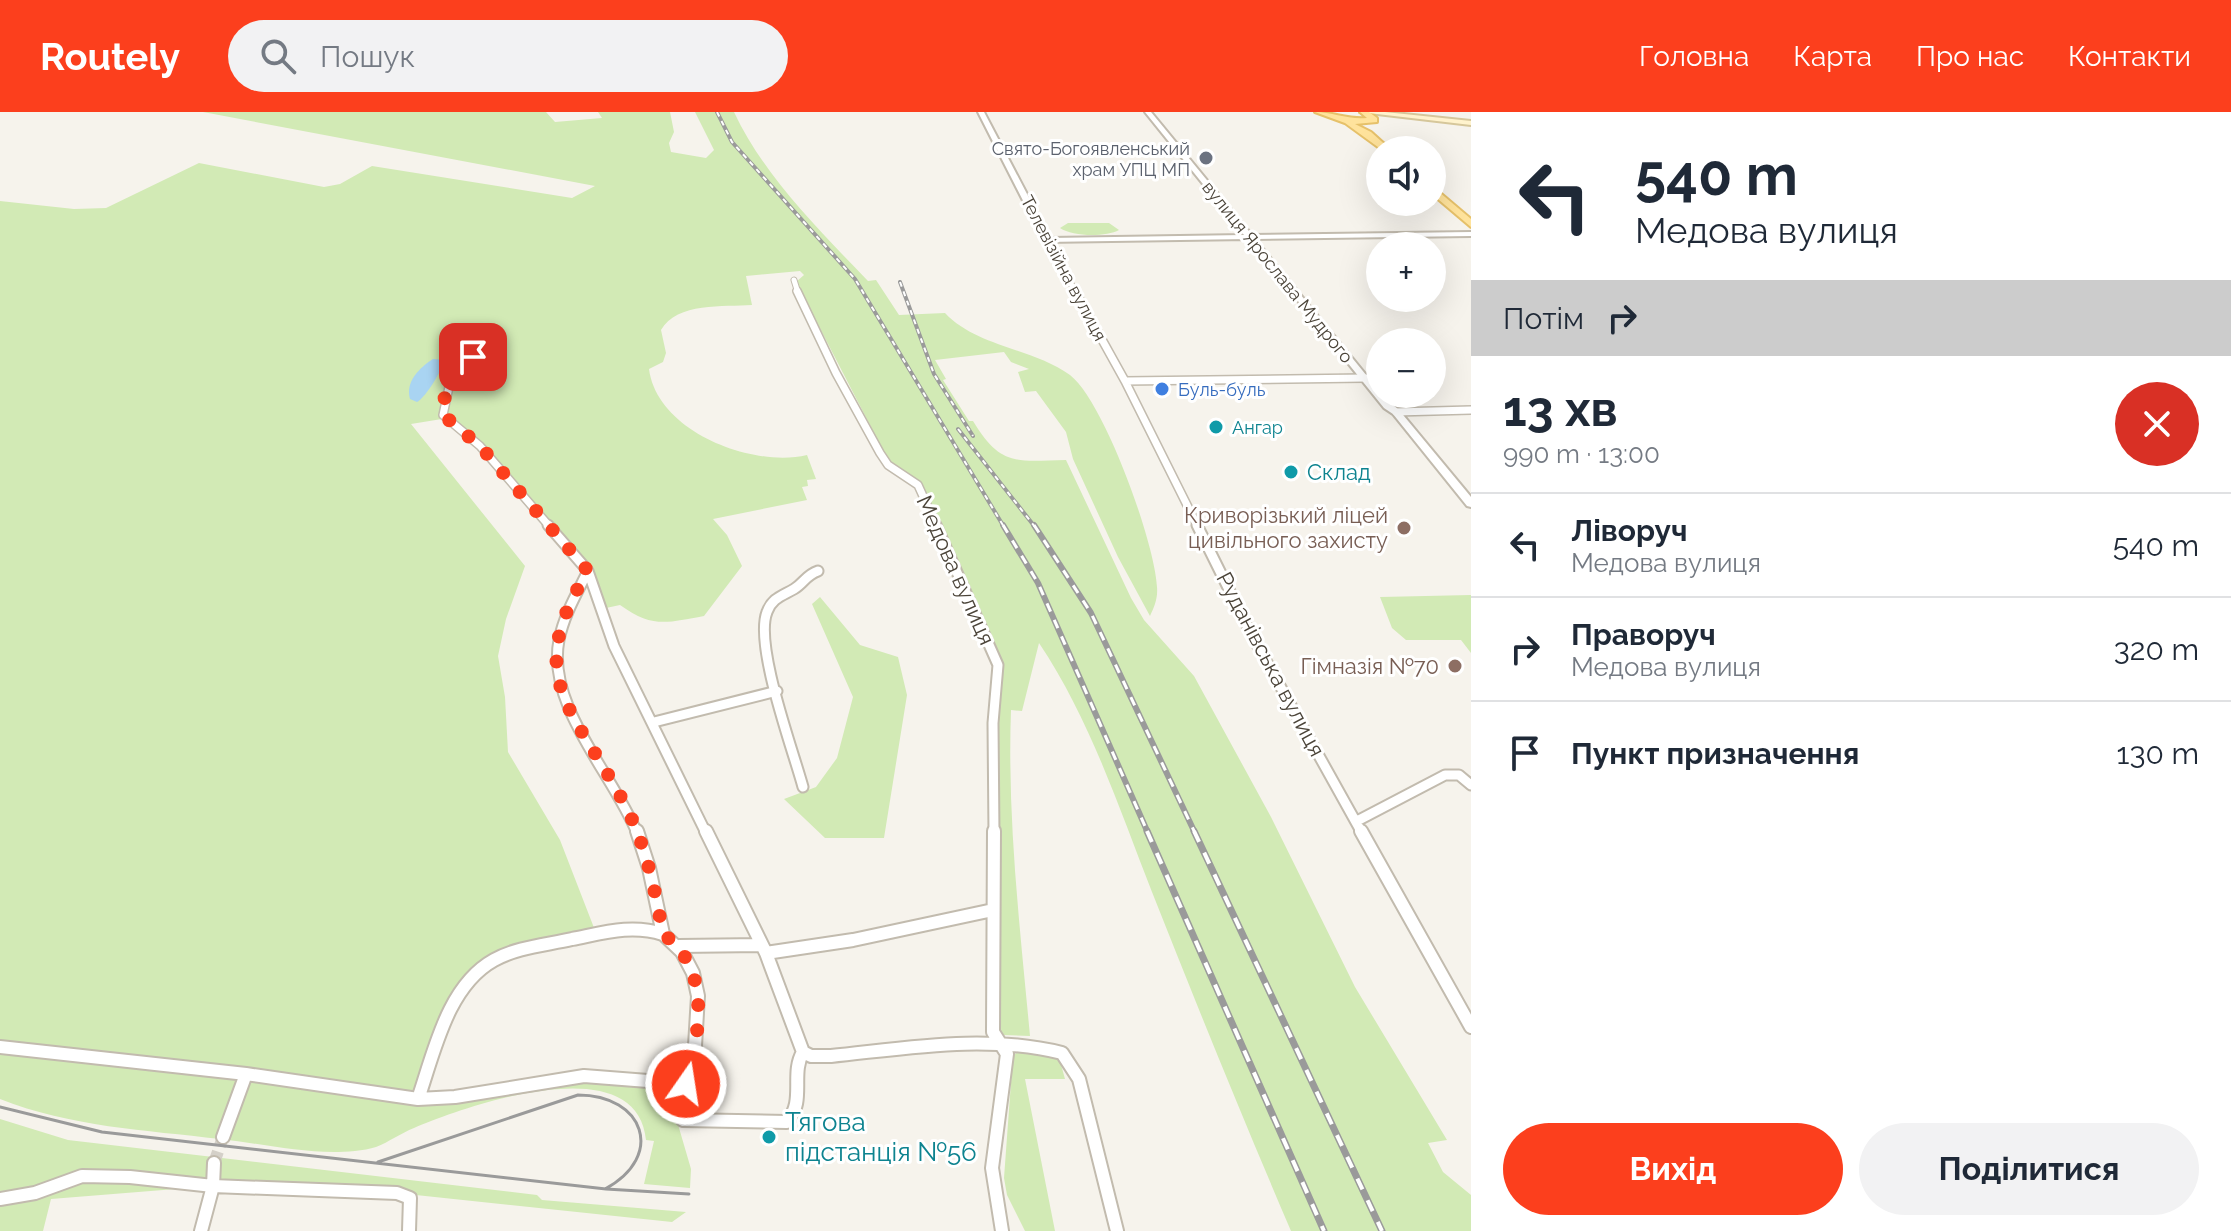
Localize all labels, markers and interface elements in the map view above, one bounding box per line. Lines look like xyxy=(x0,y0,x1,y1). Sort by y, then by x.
search box xyxy=(228,20,788,92)
text: Routely xyxy=(40,34,180,79)
icon: search xyxy=(256,34,300,78)
text: Пошук xyxy=(320,39,415,74)
text: Головна xyxy=(1639,40,1749,73)
text: Карта xyxy=(1793,40,1872,73)
text: Про нас xyxy=(1916,40,2024,73)
text: Контакти xyxy=(2068,40,2191,73)
map controls xyxy=(1366,136,1446,408)
button: sound xyxy=(1366,136,1446,216)
place label: Свято-Богоявленський храм УПЦ МП xyxy=(992,138,1190,180)
text: 540 m xyxy=(1635,142,1798,208)
icon: left xyxy=(1503,144,1607,248)
marker: Свято-Богоявленський храм УПЦ МП xyxy=(1197,149,1215,167)
street label: вулиця Ярослава Мудрого xyxy=(1198,177,1358,367)
street label: Телевізійна вулиця xyxy=(1017,192,1111,344)
text: Медова вулиця xyxy=(1635,209,1898,251)
button: + xyxy=(1366,232,1446,312)
icon: right xyxy=(1600,296,1644,340)
text: Потім xyxy=(1503,301,1584,336)
pin xyxy=(439,323,507,391)
button: − xyxy=(1366,328,1446,408)
icon: arrive xyxy=(451,335,495,379)
place label: Буль-буль xyxy=(1178,379,1266,400)
marker: Буль-буль xyxy=(1153,380,1171,398)
text: 13 хв xyxy=(1503,381,1618,437)
button: close xyxy=(2115,382,2199,466)
place label: Ангар xyxy=(1232,417,1283,438)
marker: Ангар xyxy=(1207,418,1225,436)
text: 990 m · 13:00 xyxy=(1503,439,1660,469)
place label: Склад xyxy=(1307,459,1371,485)
marker: Склад xyxy=(1282,463,1300,481)
street label: Медова вулиця xyxy=(911,491,1001,649)
place label: Криворізький ліцей цивільного захисту xyxy=(1184,502,1388,553)
text: Ліворуч xyxy=(1571,513,1687,548)
marker: Криворізький ліцей цивільного захисту xyxy=(1395,519,1413,537)
icon: left xyxy=(1503,523,1547,567)
text: 540 m xyxy=(2113,528,2199,563)
text: Медова вулиця xyxy=(1571,548,1761,578)
street label: Руданівська вулиця xyxy=(1211,567,1331,761)
text: Праворуч xyxy=(1571,617,1716,652)
icon: right xyxy=(1503,627,1547,671)
text: 320 m xyxy=(2114,632,2199,667)
text: Медова вулиця xyxy=(1571,652,1761,682)
place label: Гімназія №70 xyxy=(1300,653,1439,679)
marker: Гімназія №70 xyxy=(1446,657,1464,675)
icon: arrive xyxy=(1503,731,1547,775)
text: Пункт призначення xyxy=(1571,736,1859,771)
text: 130 m xyxy=(2117,736,2199,771)
position arrow xyxy=(644,1042,728,1126)
place label: Тягова підстанція №56 xyxy=(785,1107,977,1167)
button: Вихід xyxy=(1503,1123,1843,1215)
button: Поділитися xyxy=(1859,1123,2199,1215)
marker: Тягова підстанція №56 xyxy=(760,1128,778,1146)

